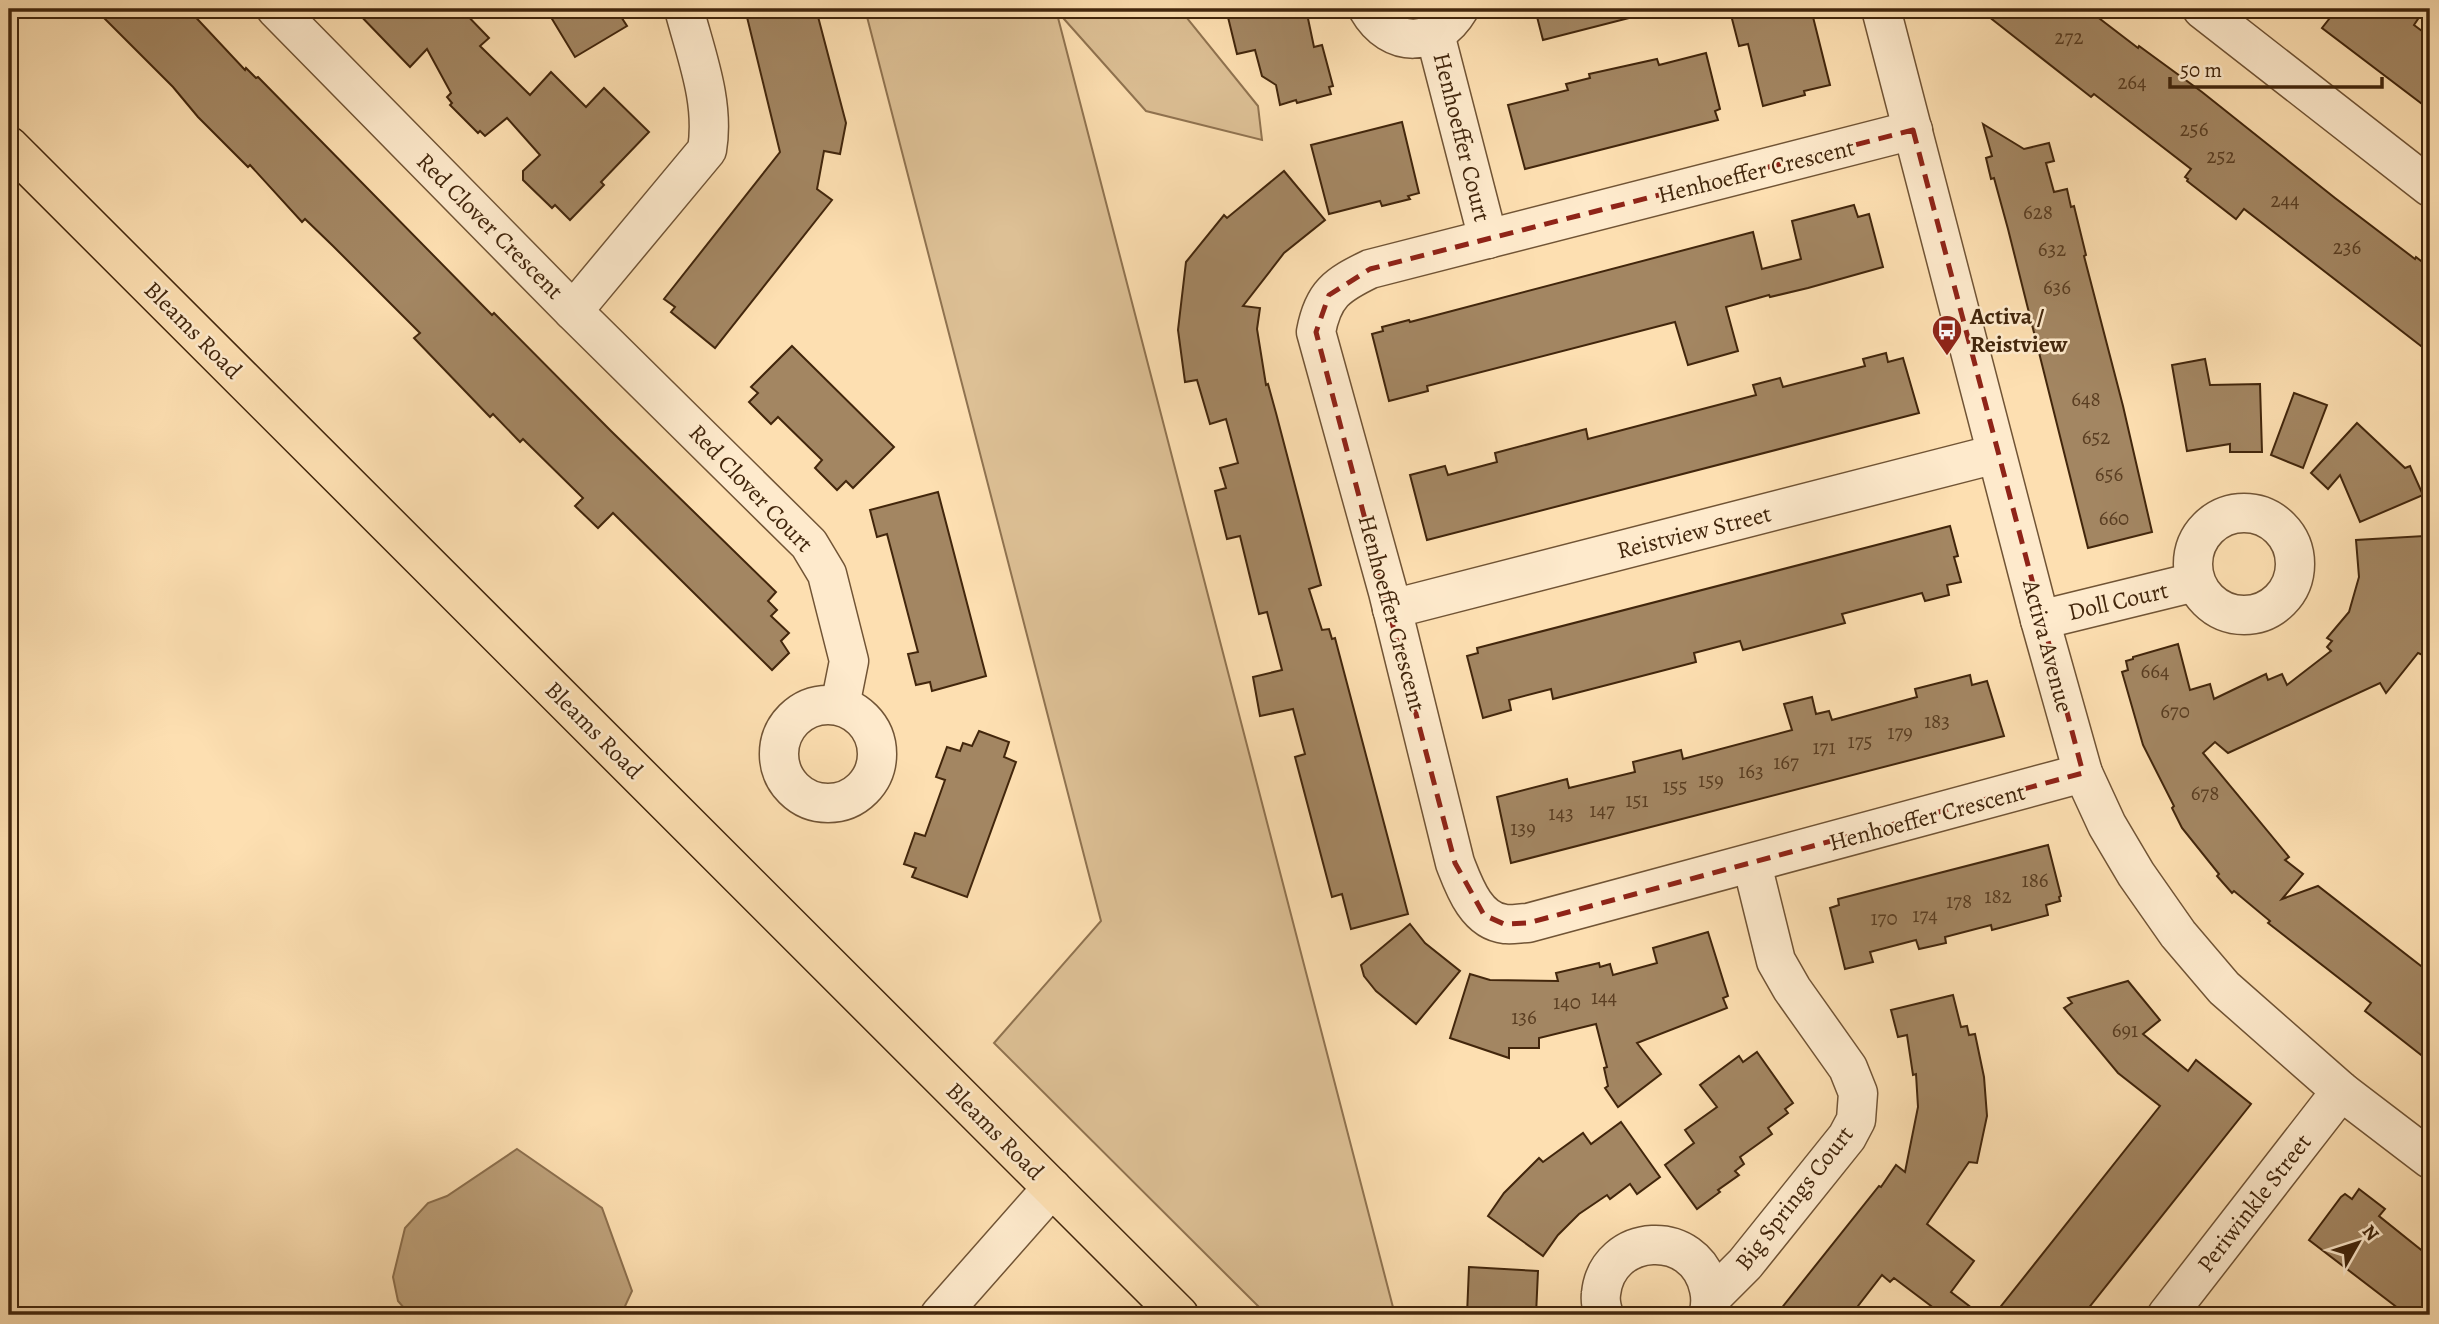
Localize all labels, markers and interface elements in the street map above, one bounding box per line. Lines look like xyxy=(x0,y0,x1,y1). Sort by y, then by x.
house number: 272 xyxy=(2055,23,2083,51)
scale bar xyxy=(2170,46,2381,90)
street label: Henhoeffer Court xyxy=(1426,49,1498,225)
text: 50 m xyxy=(2180,56,2222,84)
house number: 264 xyxy=(2117,68,2147,96)
house number: 256 xyxy=(2180,115,2209,143)
street label: Henhoeffer Crescent xyxy=(1654,131,1858,211)
house number: 252 xyxy=(2207,142,2236,170)
street label: Red Clover Crescent xyxy=(410,146,570,306)
house number: 244 xyxy=(2270,186,2300,214)
house number: 628 xyxy=(2023,198,2053,226)
house number: 236 xyxy=(2333,233,2362,261)
house number: 632 xyxy=(2038,235,2066,263)
house number: 636 xyxy=(2043,273,2071,301)
street label: Bleams Road xyxy=(137,274,249,386)
place label: Activa / Reistview xyxy=(1969,300,2068,360)
bus stop icon: Activa / Reistview xyxy=(1930,313,1964,357)
house number: 648 xyxy=(2071,385,2101,413)
street label: Red Clover Court xyxy=(682,417,820,559)
house number: 652 xyxy=(2082,423,2110,451)
house number: 656 xyxy=(2095,460,2124,488)
street label: Reistview Street xyxy=(1614,497,1775,567)
house number: 660 xyxy=(2099,504,2129,532)
street label: Henhoeffer Crescent xyxy=(1350,511,1434,715)
street label: Doll Court xyxy=(2065,574,2171,628)
street label: Activa Avenue xyxy=(2015,575,2081,716)
house number: 664 xyxy=(2141,657,2169,685)
street label: Bleams Road xyxy=(538,674,650,786)
house number: 670 xyxy=(2160,697,2190,725)
house number: 183 xyxy=(1924,707,1950,735)
house number: 179 xyxy=(1887,718,1913,746)
house number: 175 xyxy=(1847,727,1873,755)
house number: 171 xyxy=(1812,733,1836,761)
house number: 167 xyxy=(1773,748,1799,776)
house number: 163 xyxy=(1738,757,1764,785)
house number: 159 xyxy=(1698,766,1724,794)
house number: 155 xyxy=(1662,772,1688,800)
street label: Henhoeffer Crescent xyxy=(1825,775,2029,859)
house number: 678 xyxy=(2191,779,2219,807)
house number: 151 xyxy=(1625,786,1649,814)
house number: 147 xyxy=(1589,796,1615,824)
house number: 143 xyxy=(1548,799,1574,827)
house number: 139 xyxy=(1510,814,1536,842)
house number: 186 xyxy=(2021,866,2049,894)
house number: 182 xyxy=(1984,882,2012,910)
house number: 178 xyxy=(1946,887,1972,915)
house number: 174 xyxy=(1912,901,1938,929)
house number: 170 xyxy=(1870,904,1898,932)
house number: 144 xyxy=(1591,983,1617,1011)
house number: 140 xyxy=(1553,988,1581,1016)
house number: 136 xyxy=(1511,1003,1537,1031)
house number: 691 xyxy=(2112,1016,2138,1044)
street label: Bleams Road xyxy=(939,1075,1051,1187)
street label: Big Springs Court xyxy=(1727,1119,1861,1277)
street label: Periwinkle Street xyxy=(2190,1127,2318,1279)
north arrow xyxy=(2324,1208,2394,1278)
text: N xyxy=(2356,1219,2385,1247)

